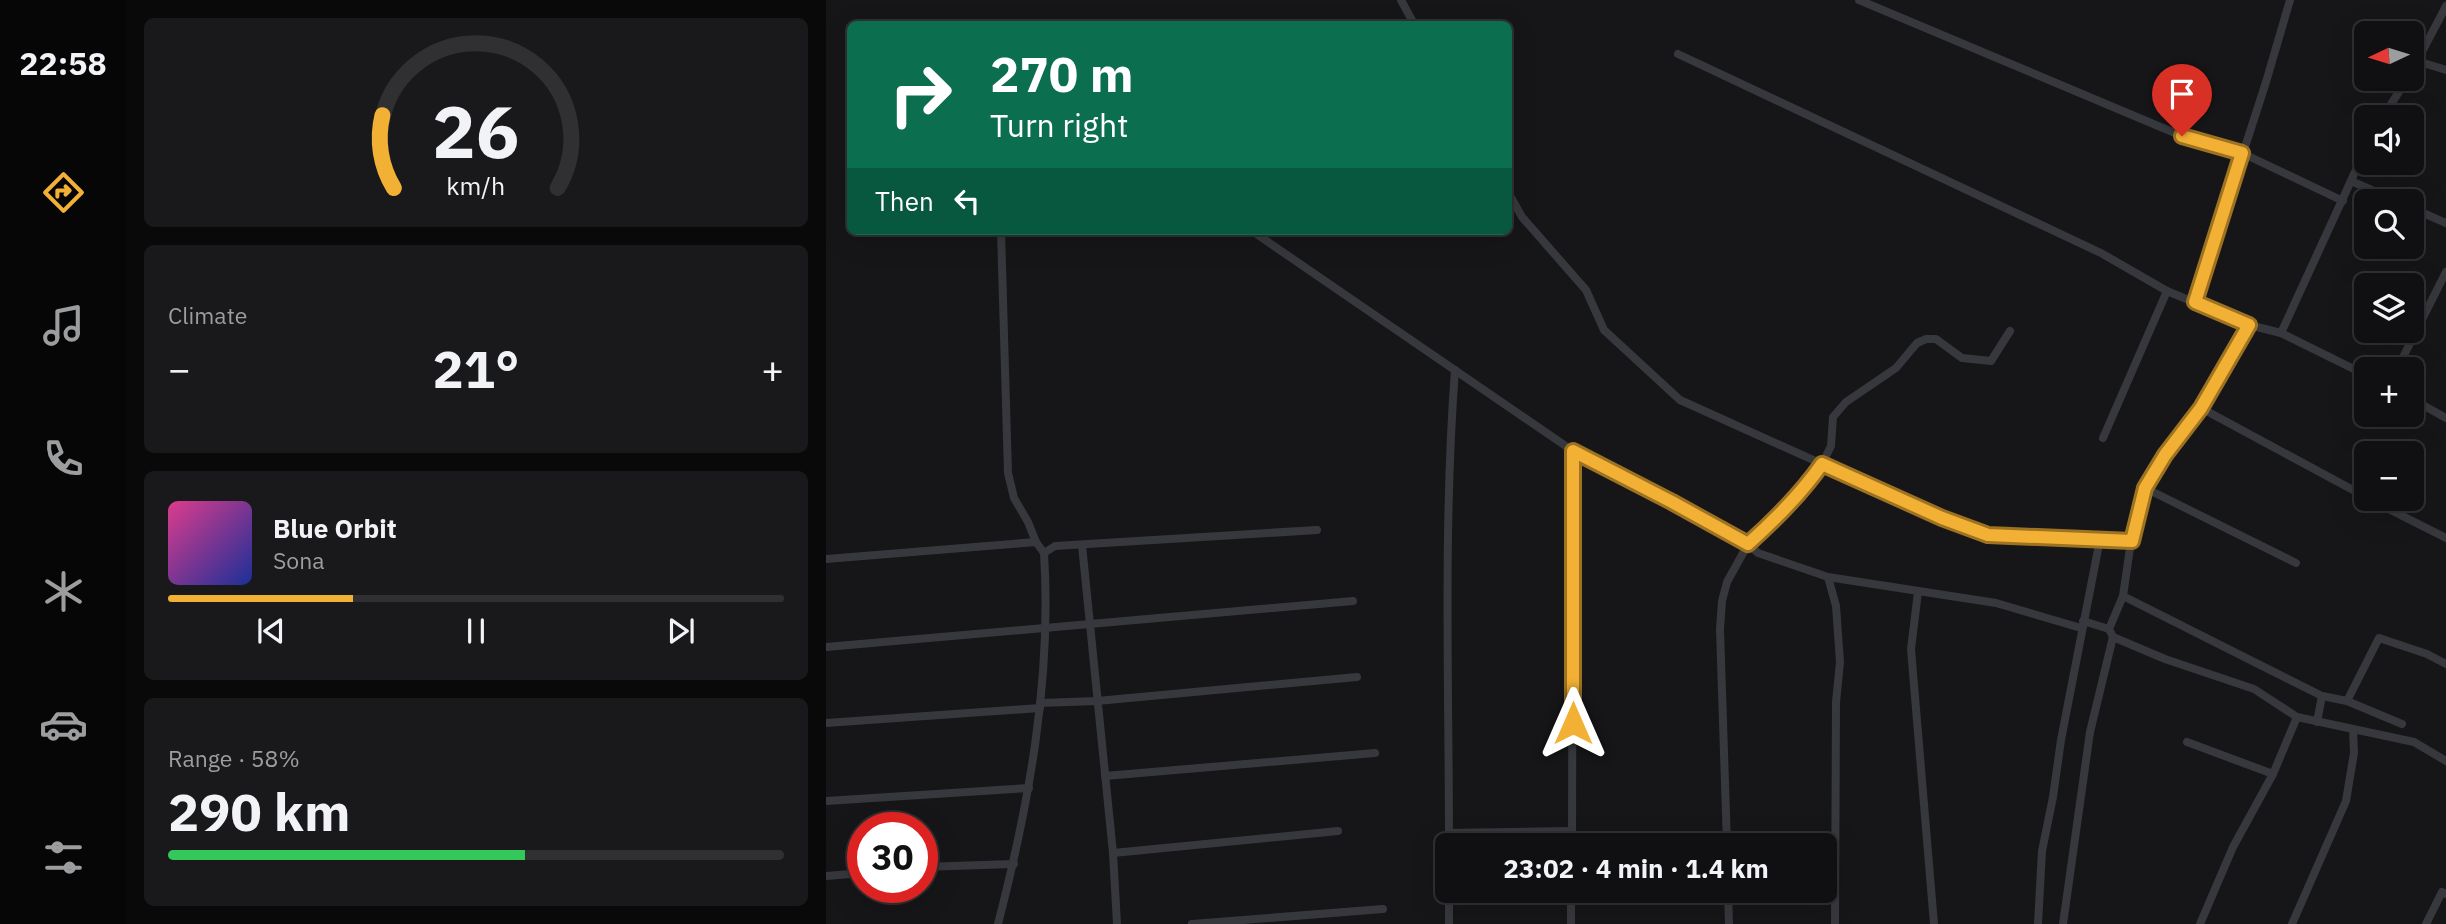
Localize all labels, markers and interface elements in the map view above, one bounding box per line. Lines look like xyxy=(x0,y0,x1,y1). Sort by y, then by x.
north arrow xyxy=(2354,21,2424,91)
map controls xyxy=(2354,21,2424,511)
text: 22:58 xyxy=(19,42,107,84)
text: 270 m xyxy=(990,42,1134,105)
icon: right xyxy=(875,49,966,140)
pin xyxy=(2152,64,2212,136)
icon: arrive xyxy=(2163,75,2201,113)
text: 26 xyxy=(432,84,520,179)
text: Turn right xyxy=(990,104,1128,146)
button: sound xyxy=(2354,105,2424,175)
icon: directions xyxy=(39,168,88,217)
text: km/h xyxy=(447,169,505,202)
icon: left xyxy=(948,182,986,220)
text: Then xyxy=(875,184,934,218)
button: search xyxy=(2354,189,2424,259)
button: layers xyxy=(2354,273,2424,343)
text: Climate xyxy=(168,300,247,330)
icon: music xyxy=(39,301,88,350)
text: 21° xyxy=(433,335,519,402)
text: − xyxy=(168,344,191,393)
text: + xyxy=(761,344,784,393)
button: + xyxy=(2354,357,2424,427)
icon: phone xyxy=(39,434,88,483)
button: − xyxy=(2354,441,2424,511)
text: Blue Orbit xyxy=(273,511,397,545)
text: Sona xyxy=(273,545,325,575)
icon: climate xyxy=(39,567,88,616)
icon: previous xyxy=(252,612,290,650)
icon: pause xyxy=(457,612,495,650)
icon: next xyxy=(662,612,700,650)
position arrow xyxy=(1536,686,1610,760)
icon: car xyxy=(39,700,88,749)
text: Range · 58% xyxy=(168,743,300,773)
text: 290 km xyxy=(168,778,350,845)
speed limit sign: 30 xyxy=(847,812,938,903)
icon: filters xyxy=(39,833,88,882)
text: 23:02 · 4 min · 1.4 km xyxy=(1503,851,1769,885)

